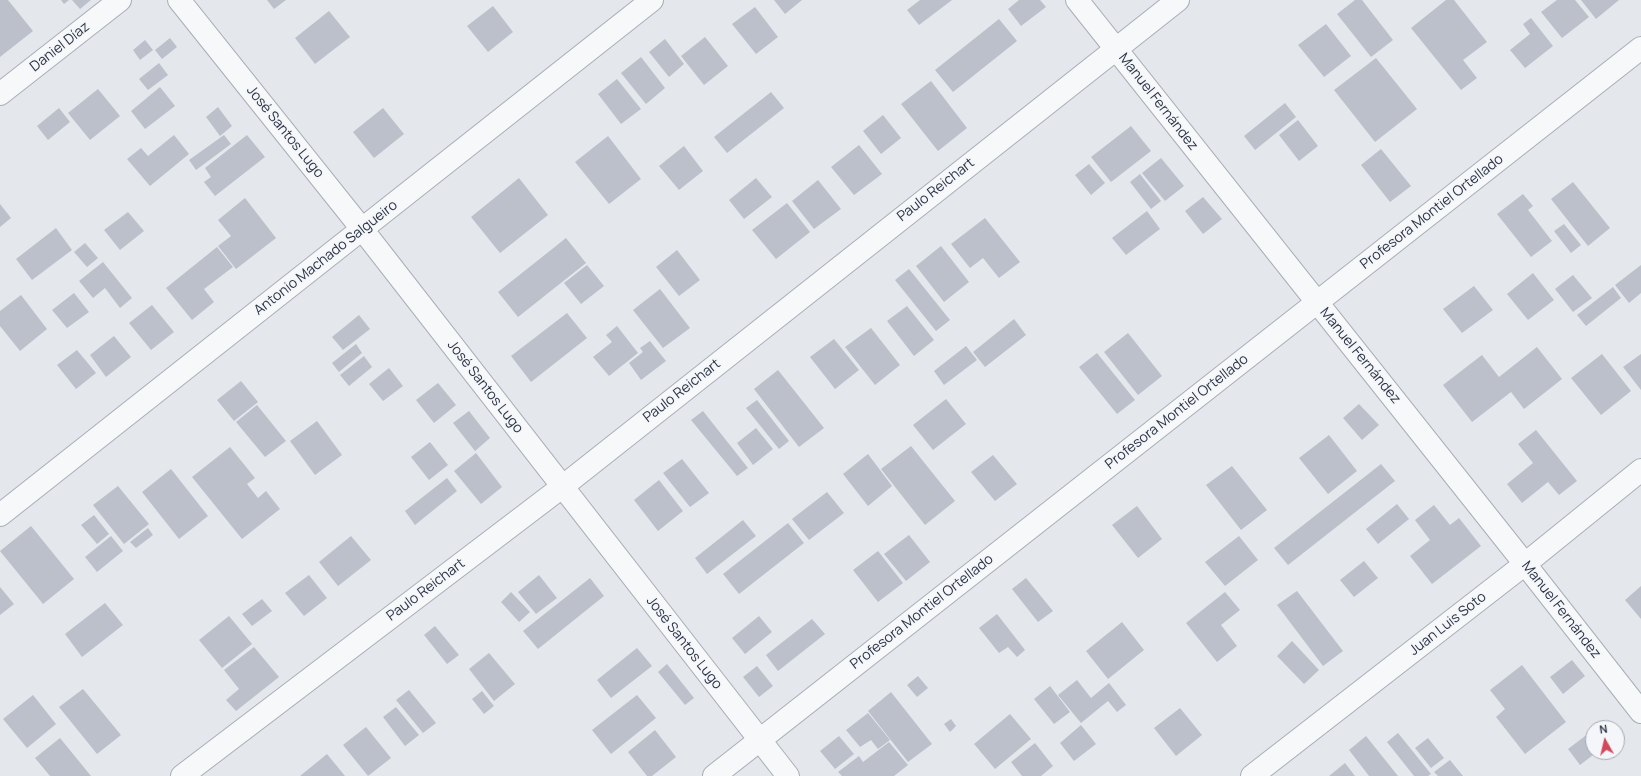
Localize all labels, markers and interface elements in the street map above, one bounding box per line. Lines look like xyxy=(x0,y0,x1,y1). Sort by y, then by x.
street label: Daniel Díaz xyxy=(27,19,93,75)
street label: Manuel Fernández xyxy=(1115,50,1201,154)
street label: José Santos Lugo xyxy=(243,83,327,181)
street label: Profesora Montiel Ortellado xyxy=(1357,151,1507,273)
street label: Paulo Reichart xyxy=(894,155,978,225)
street label: Antonio Machado Salgueiro xyxy=(251,197,401,319)
street label: Manuel Fernández xyxy=(1316,305,1404,407)
street label: José Santos Lugo xyxy=(443,337,527,437)
street label: Profesora Montiel Ortellado xyxy=(1102,351,1252,473)
street label: Paulo Reichart xyxy=(640,356,724,426)
street label: Profesora Montiel Ortellado xyxy=(847,551,997,673)
street label: Paulo Reichart xyxy=(384,555,468,625)
street label: Manuel Fernández xyxy=(1518,558,1604,662)
street label: Juan Luis Soto xyxy=(1406,589,1490,659)
street label: José Santos Lugo xyxy=(642,593,726,693)
north arrow xyxy=(1585,720,1625,760)
text: N xyxy=(1598,721,1608,737)

